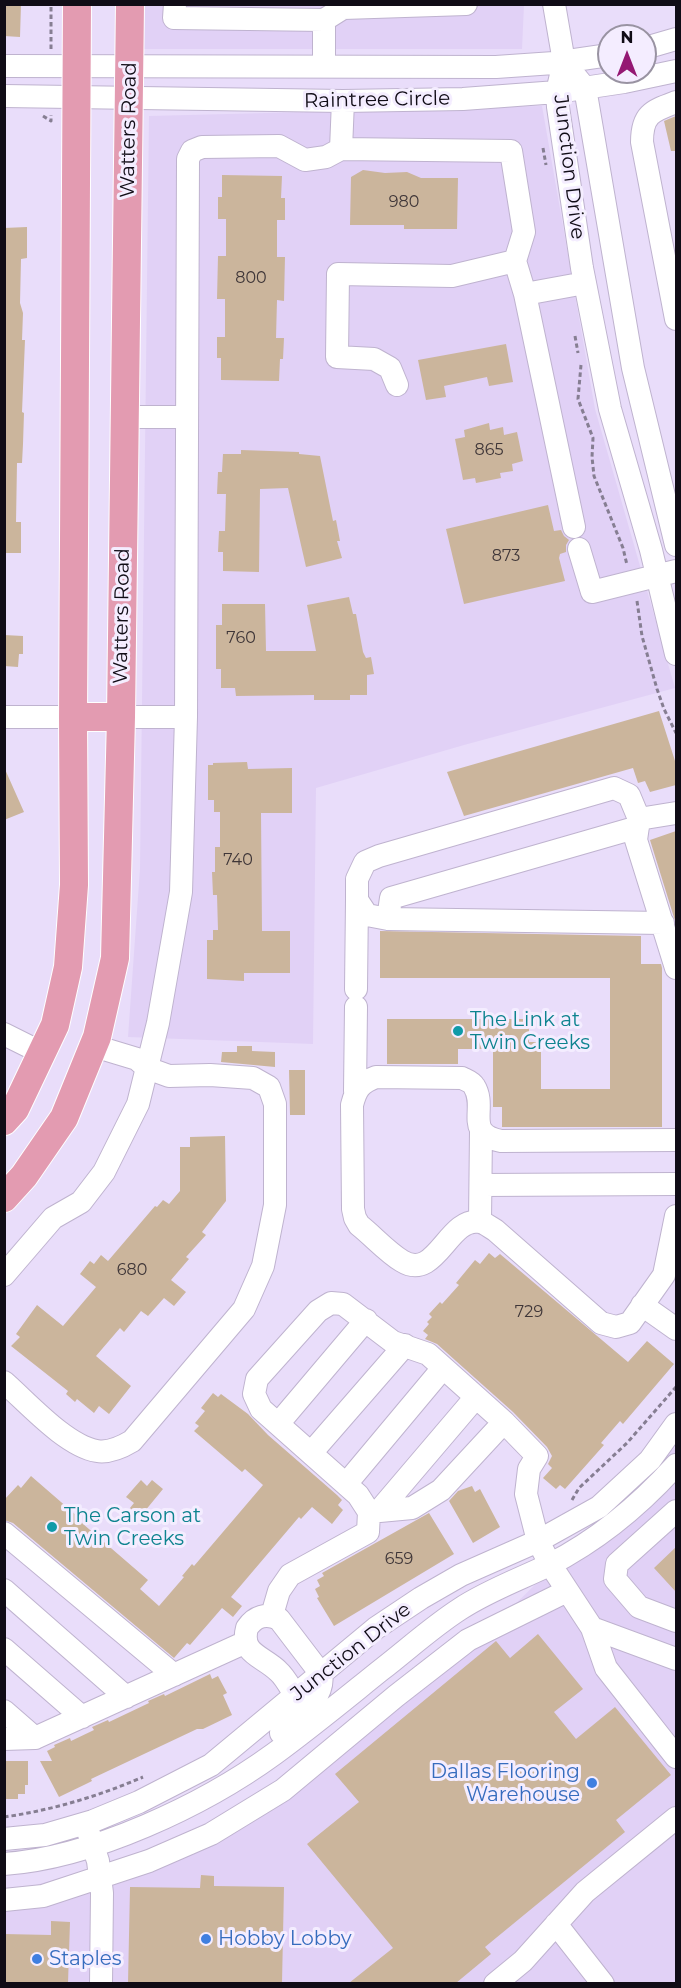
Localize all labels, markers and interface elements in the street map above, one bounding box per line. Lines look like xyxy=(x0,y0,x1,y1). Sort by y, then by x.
north arrow xyxy=(597,24,657,84)
text: N xyxy=(621,28,633,47)
street label: Watters Road xyxy=(116,62,142,198)
street label: Raintree Circle xyxy=(304,87,450,113)
street label: Junction Drive xyxy=(548,93,590,241)
house number: 980 xyxy=(389,192,419,212)
house number: 800 xyxy=(235,268,267,288)
house number: 865 xyxy=(474,440,504,460)
house number: 873 xyxy=(492,546,520,566)
street label: Watters Road xyxy=(109,548,135,684)
house number: 760 xyxy=(226,628,256,648)
house number: 740 xyxy=(223,850,253,870)
place label: The Link at Twin Creeks xyxy=(470,1008,590,1055)
marker: The Link at Twin Creeks xyxy=(451,1024,465,1038)
house number: 680 xyxy=(117,1260,147,1280)
house number: 729 xyxy=(515,1302,543,1322)
place label: The Carson at Twin Creeks xyxy=(64,1504,201,1551)
marker: The Carson at Twin Creeks xyxy=(45,1520,59,1534)
house number: 659 xyxy=(385,1549,413,1569)
street label: Junction Drive xyxy=(286,1598,416,1706)
place label: Dallas Flooring Warehouse xyxy=(431,1760,580,1807)
marker: Dallas Flooring Warehouse xyxy=(585,1776,599,1790)
place label: Hobby Lobby xyxy=(218,1927,352,1951)
marker: Hobby Lobby xyxy=(199,1932,213,1946)
place label: Staples xyxy=(49,1947,122,1971)
marker: Staples xyxy=(30,1952,44,1966)

